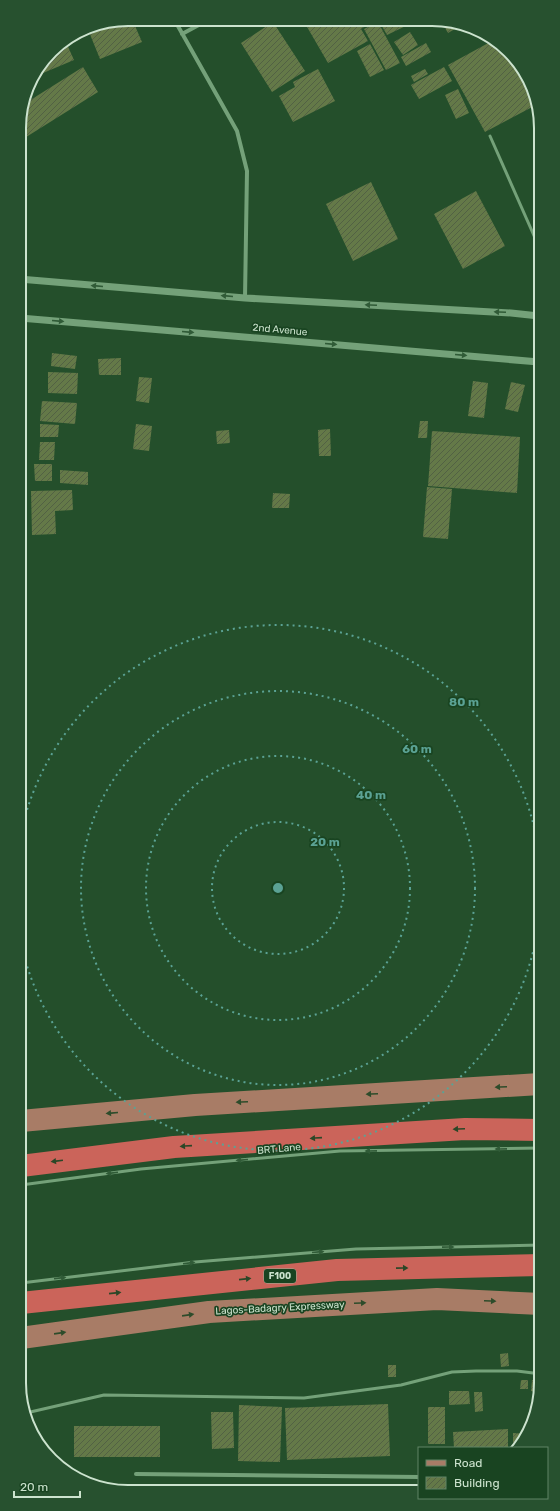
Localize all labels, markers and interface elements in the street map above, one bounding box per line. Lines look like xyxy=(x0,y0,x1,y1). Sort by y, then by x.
one-way arrow xyxy=(91,282,103,289)
one-way arrow xyxy=(221,293,233,300)
one-way arrow xyxy=(365,301,377,308)
one-way arrow xyxy=(493,309,506,315)
one-way arrow xyxy=(52,318,64,325)
street label: 2nd Avenue xyxy=(252,322,308,338)
one-way arrow xyxy=(182,329,194,336)
one-way arrow xyxy=(325,341,337,348)
one-way arrow xyxy=(455,352,467,359)
text: 80 m xyxy=(449,695,479,709)
text: 60 m xyxy=(402,742,432,756)
text: 40 m xyxy=(356,788,386,802)
text: 20 m xyxy=(310,835,340,849)
centre of rings xyxy=(271,881,285,895)
one-way arrow xyxy=(495,1083,507,1090)
one-way arrow xyxy=(366,1091,378,1098)
one-way arrow xyxy=(236,1099,248,1106)
one-way arrow xyxy=(106,1110,118,1116)
one-way arrow xyxy=(452,1126,465,1132)
one-way arrow xyxy=(309,1135,322,1141)
street label: BRT Lane xyxy=(257,1141,302,1157)
one-way arrow xyxy=(180,1143,192,1150)
one-way arrow xyxy=(495,1145,507,1152)
one-way arrow xyxy=(364,1148,377,1154)
one-way arrow xyxy=(236,1157,248,1163)
one-way arrow xyxy=(51,1158,63,1165)
one-way arrow xyxy=(106,1170,119,1176)
one-way arrow xyxy=(442,1244,455,1250)
one-way arrow xyxy=(312,1248,324,1255)
one-way arrow xyxy=(183,1260,195,1266)
one-way arrow xyxy=(396,1265,408,1272)
road number: F100 xyxy=(264,1269,296,1283)
one-way arrow xyxy=(54,1275,66,1281)
one-way arrow xyxy=(239,1276,251,1283)
one-way arrow xyxy=(109,1290,121,1296)
one-way arrow xyxy=(484,1298,497,1304)
street label: Lagos-Badagry Expressway xyxy=(215,1299,345,1317)
one-way arrow xyxy=(354,1300,367,1306)
one-way arrow xyxy=(182,1312,194,1318)
one-way arrow xyxy=(54,1330,66,1336)
legend xyxy=(418,1447,548,1499)
text: Road xyxy=(454,1456,482,1470)
scale bar xyxy=(14,1473,80,1499)
text: Building xyxy=(454,1476,500,1490)
text: 20 m xyxy=(20,1480,48,1494)

